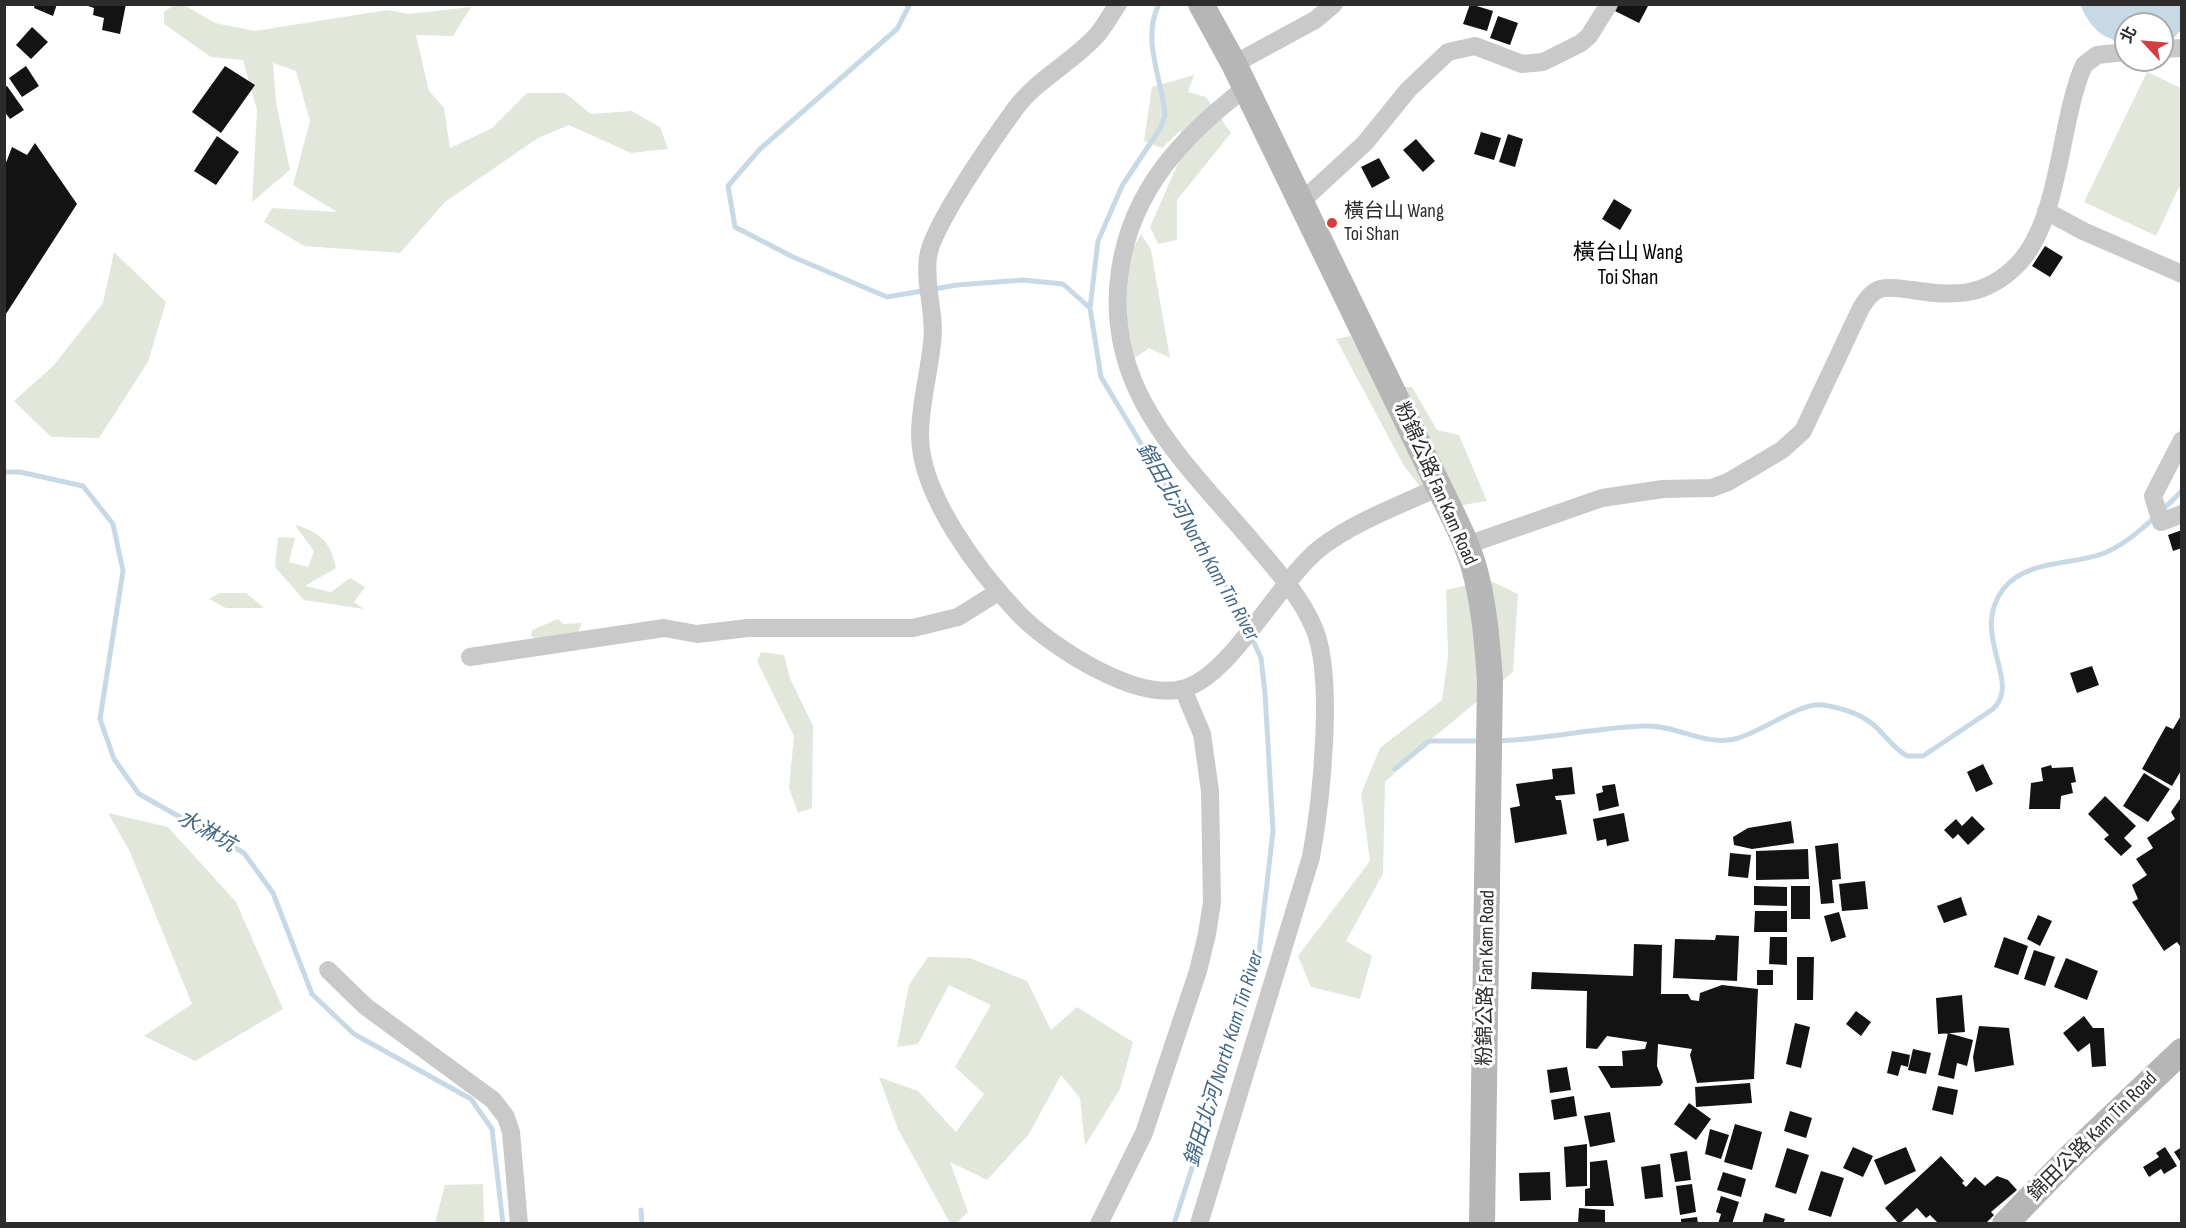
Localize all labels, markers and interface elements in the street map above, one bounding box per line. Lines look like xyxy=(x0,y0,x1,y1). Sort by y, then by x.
north arrow xyxy=(2114,12,2174,72)
text: 北 xyxy=(2117,23,2141,46)
place label: 橫台山 Wang Toi Shan xyxy=(1344,200,1444,247)
marker: 橫台山 Wang Toi Shan xyxy=(1325,216,1339,230)
district label: 橫台山 Wang Toi Shan xyxy=(1573,240,1683,292)
street label: 粉錦公路 Fan Kam Road xyxy=(1388,399,1482,569)
water label: 錦田北河 North Kam Tin River xyxy=(1130,439,1264,645)
water label: 水淋坑 xyxy=(172,806,240,858)
street label: 粉錦公路 Fan Kam Road xyxy=(1473,890,1501,1066)
water label: 錦田北河 North Kam Tin River xyxy=(1180,948,1270,1170)
street label: 錦田公路 Kam Tin Road xyxy=(2023,1067,2163,1207)

